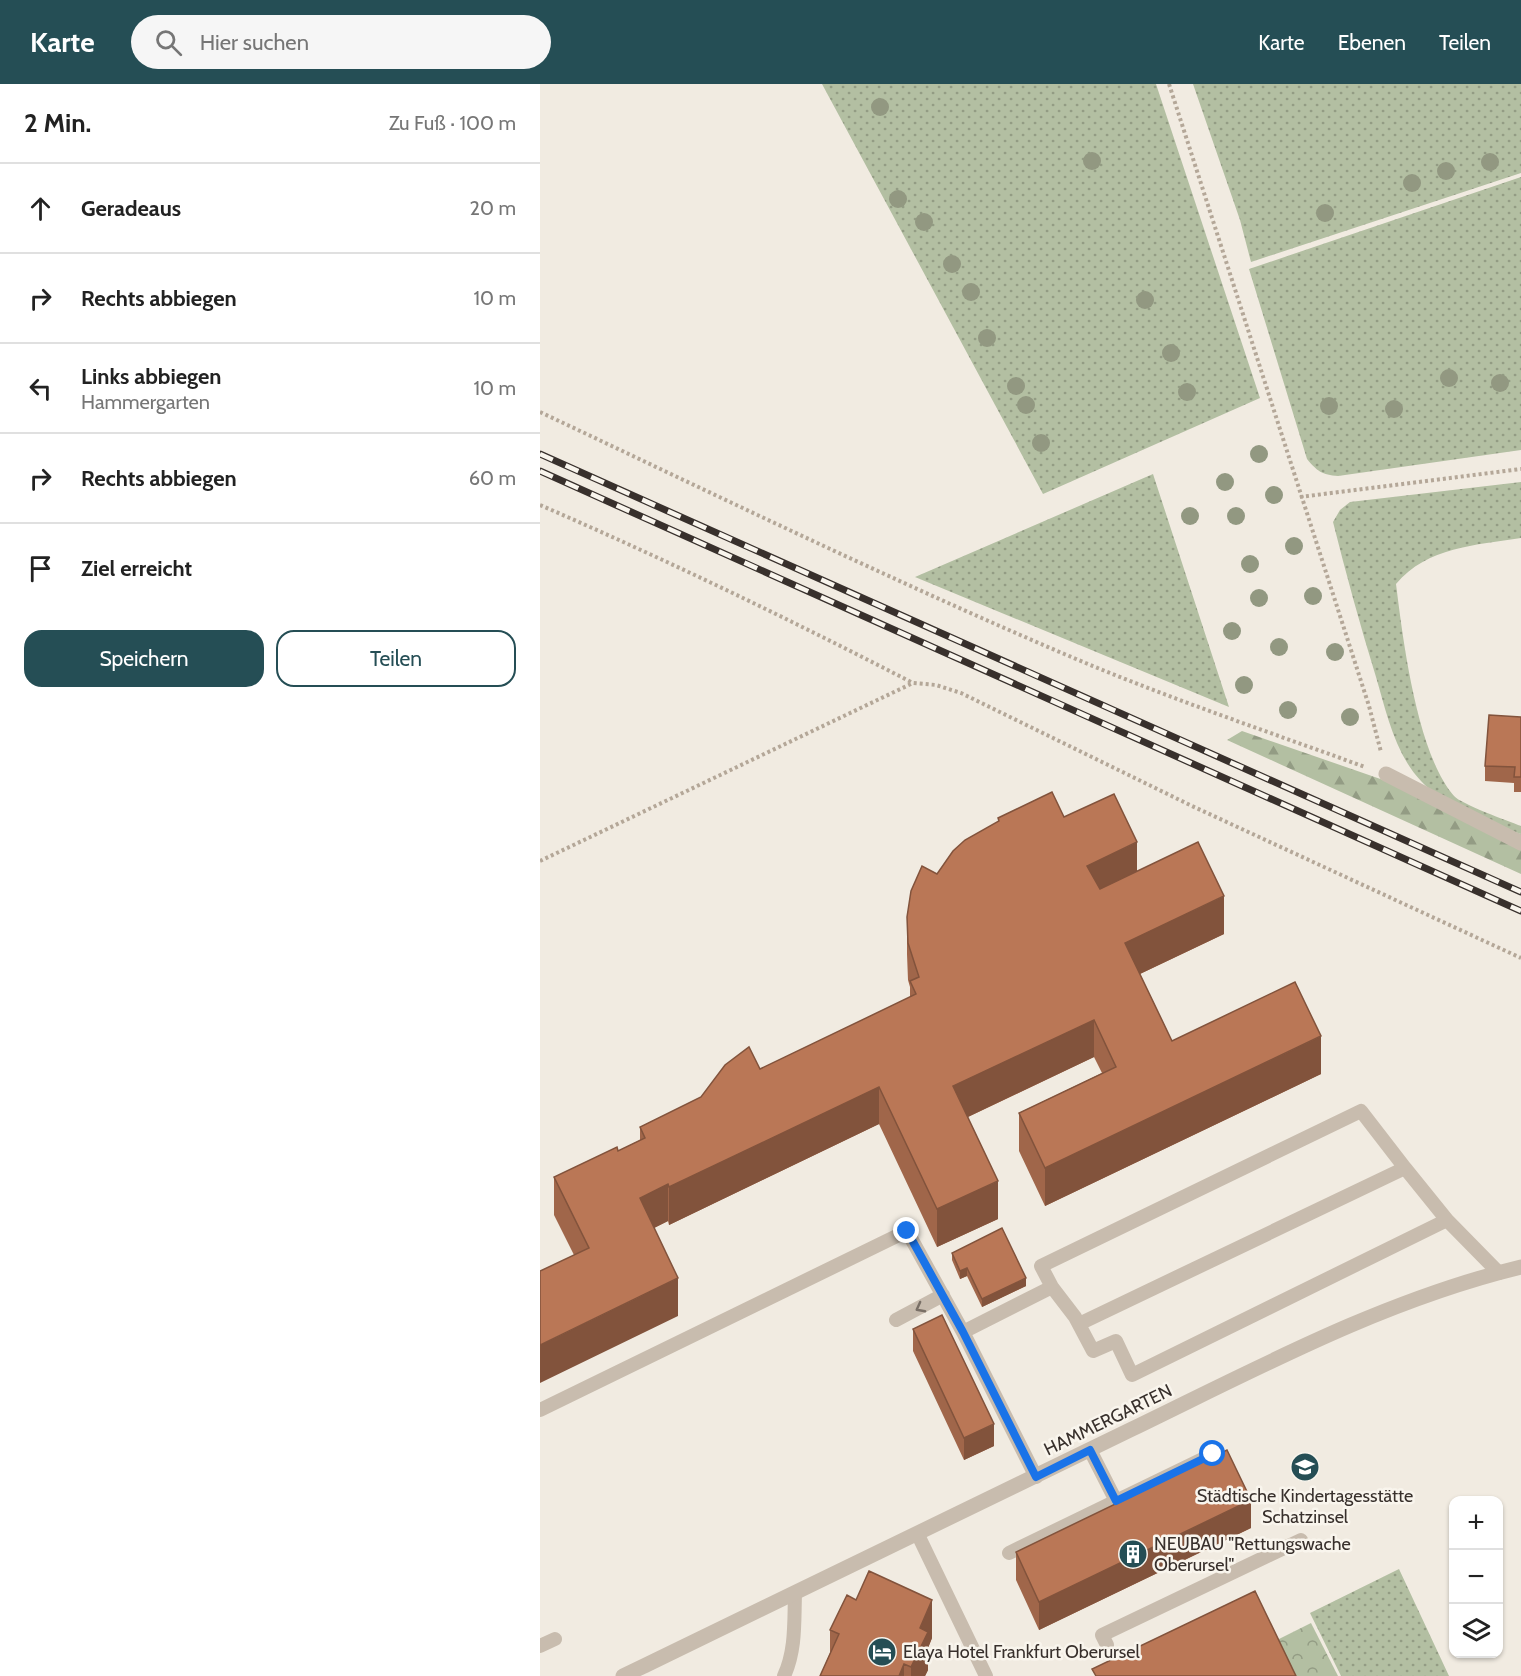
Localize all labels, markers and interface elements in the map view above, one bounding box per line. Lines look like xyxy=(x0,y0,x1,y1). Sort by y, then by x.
search box xyxy=(131,15,551,69)
text: Karte xyxy=(30,25,95,59)
icon: search xyxy=(152,26,185,59)
text: Hier suchen xyxy=(200,29,309,56)
text: Karte xyxy=(1258,30,1305,55)
text: Ebenen xyxy=(1338,30,1406,55)
text: Teilen xyxy=(1439,30,1491,55)
text: 2 Min. xyxy=(24,107,91,139)
text: Zu Fuß · 100 m xyxy=(389,111,516,135)
icon: ahead xyxy=(24,192,57,225)
text: Geradeaus xyxy=(81,195,181,222)
text: 20 m xyxy=(470,196,516,220)
icon: right xyxy=(24,282,57,315)
text: Rechts abbiegen xyxy=(81,285,237,312)
text: 10 m xyxy=(473,286,516,310)
text: Links abbiegen xyxy=(81,363,221,390)
icon: left xyxy=(24,372,57,405)
text: 10 m xyxy=(473,376,516,400)
text: Hammergarten xyxy=(81,390,210,414)
icon: right xyxy=(24,462,57,495)
text: Rechts abbiegen xyxy=(81,465,237,492)
text: 60 m xyxy=(469,466,516,490)
icon: arrive xyxy=(24,552,57,585)
text: Ziel erreicht xyxy=(81,555,192,582)
button: Speichern xyxy=(24,630,264,687)
button: Teilen xyxy=(276,630,516,687)
route end xyxy=(893,1217,919,1243)
one-way arrow xyxy=(915,1300,926,1312)
street label: HAMMERGARTEN xyxy=(1040,1379,1176,1461)
route start xyxy=(1199,1440,1225,1466)
school or university icon: Städtische Kindertagesstätte Schatzinsel xyxy=(1289,1451,1321,1483)
place label: Städtische Kindertagesstätte Schatzinsel xyxy=(1197,1485,1413,1528)
map controls xyxy=(1449,1496,1503,1658)
button: + xyxy=(1449,1496,1503,1550)
place label: NEUBAU "Rettungswache Oberursel" xyxy=(1154,1533,1351,1576)
building icon: NEUBAU "Rettungswache Oberursel" xyxy=(1117,1538,1149,1570)
button: − xyxy=(1449,1550,1503,1604)
button: layers xyxy=(1449,1604,1503,1658)
hotel icon: Elaya Hotel Frankfurt Oberursel xyxy=(866,1636,898,1668)
place label: Elaya Hotel Frankfurt Oberursel xyxy=(903,1641,1140,1663)

